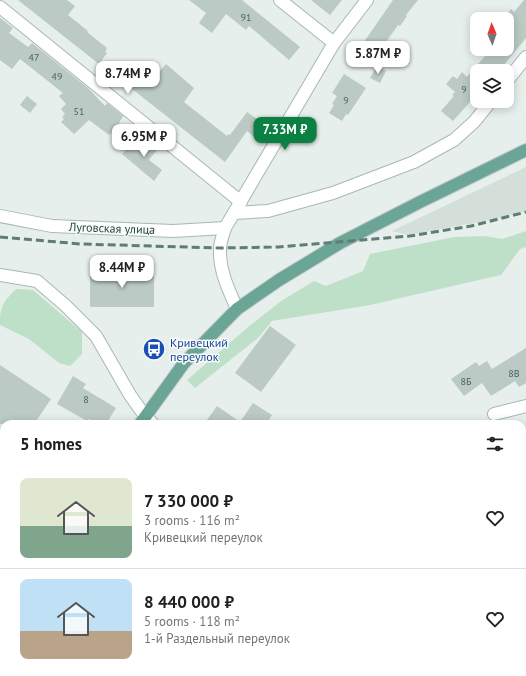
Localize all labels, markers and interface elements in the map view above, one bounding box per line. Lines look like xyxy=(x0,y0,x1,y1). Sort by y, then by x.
house number: 91 xyxy=(241,11,251,24)
north arrow xyxy=(470,12,514,56)
map controls xyxy=(470,12,514,108)
pin: 5.87M ₽ xyxy=(341,41,415,75)
text: 5.87M ₽ xyxy=(355,45,401,62)
house number: 47 xyxy=(29,51,39,64)
pin: 8.74M ₽ xyxy=(91,61,165,95)
button: layers xyxy=(470,64,514,108)
text: 8.74M ₽ xyxy=(105,65,151,82)
house number: 49 xyxy=(52,70,62,83)
house number: 9 xyxy=(461,83,467,96)
house number: 9 xyxy=(343,94,349,107)
house number: 51 xyxy=(74,105,84,118)
pin: 7.33M ₽ xyxy=(248,117,322,151)
text: 7.33M ₽ xyxy=(263,121,307,138)
pin: 6.95M ₽ xyxy=(107,124,181,158)
text: 6.95M ₽ xyxy=(121,128,167,145)
street label: Луговская улица xyxy=(68,219,155,237)
pin: 8.44M ₽ xyxy=(85,255,159,289)
text: 8.44M ₽ xyxy=(99,259,145,276)
place label: Кривецкий переулок xyxy=(170,335,228,364)
bus stop icon: Кривецкий переулок xyxy=(141,336,167,362)
house number: 8В xyxy=(508,367,520,380)
house number: 8Б xyxy=(461,375,472,388)
house number: 8 xyxy=(83,393,89,406)
text: 5 homes xyxy=(20,433,82,455)
icon: filters xyxy=(484,433,506,455)
text: 7 330 000 ₽ xyxy=(144,490,233,512)
icon: home xyxy=(52,494,100,542)
icon: heart xyxy=(484,507,506,529)
text: 3 rooms · 116 m² xyxy=(144,512,240,529)
text: Кривецкий переулок xyxy=(144,529,263,546)
text: 8 440 000 ₽ xyxy=(144,591,234,613)
icon: home xyxy=(52,595,100,643)
icon: heart xyxy=(484,608,506,630)
text: 5 rooms · 118 m² xyxy=(144,613,240,630)
text: 1-й Раздельный переулок xyxy=(144,630,290,647)

